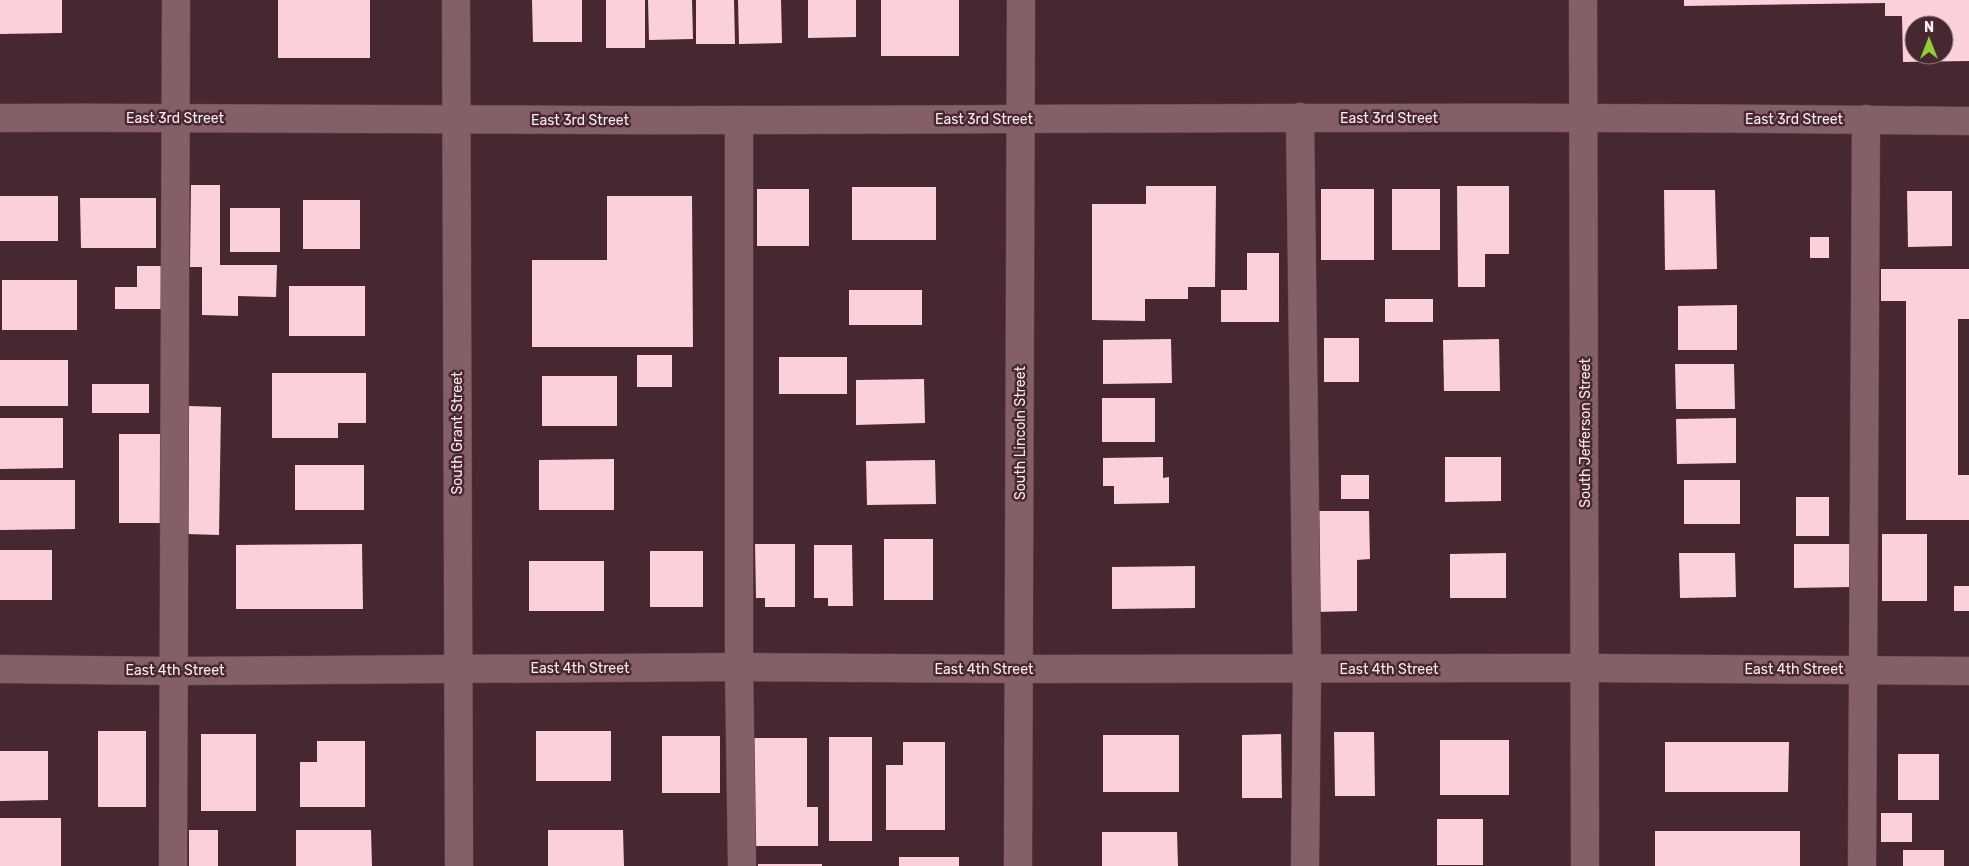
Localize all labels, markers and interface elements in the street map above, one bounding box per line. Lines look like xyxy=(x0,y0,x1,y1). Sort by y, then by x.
north arrow xyxy=(1904,15,1954,65)
text: N xyxy=(1924,19,1934,36)
street label: East 3rd Street xyxy=(126,110,225,127)
street label: East 3rd Street xyxy=(1340,110,1439,127)
street label: East 3rd Street xyxy=(935,111,1034,128)
street label: East 3rd Street xyxy=(1745,111,1844,128)
street label: East 3rd Street xyxy=(531,112,630,129)
street label: South Jefferson Street xyxy=(1577,358,1594,508)
street label: South Lincoln Street xyxy=(1012,366,1029,500)
street label: South Grant Street xyxy=(449,371,466,494)
street label: East 4th Street xyxy=(531,660,630,677)
street label: East 4th Street xyxy=(935,661,1034,678)
street label: East 4th Street xyxy=(1340,661,1439,678)
street label: East 4th Street xyxy=(1745,661,1844,678)
street label: East 4th Street xyxy=(126,662,225,679)

